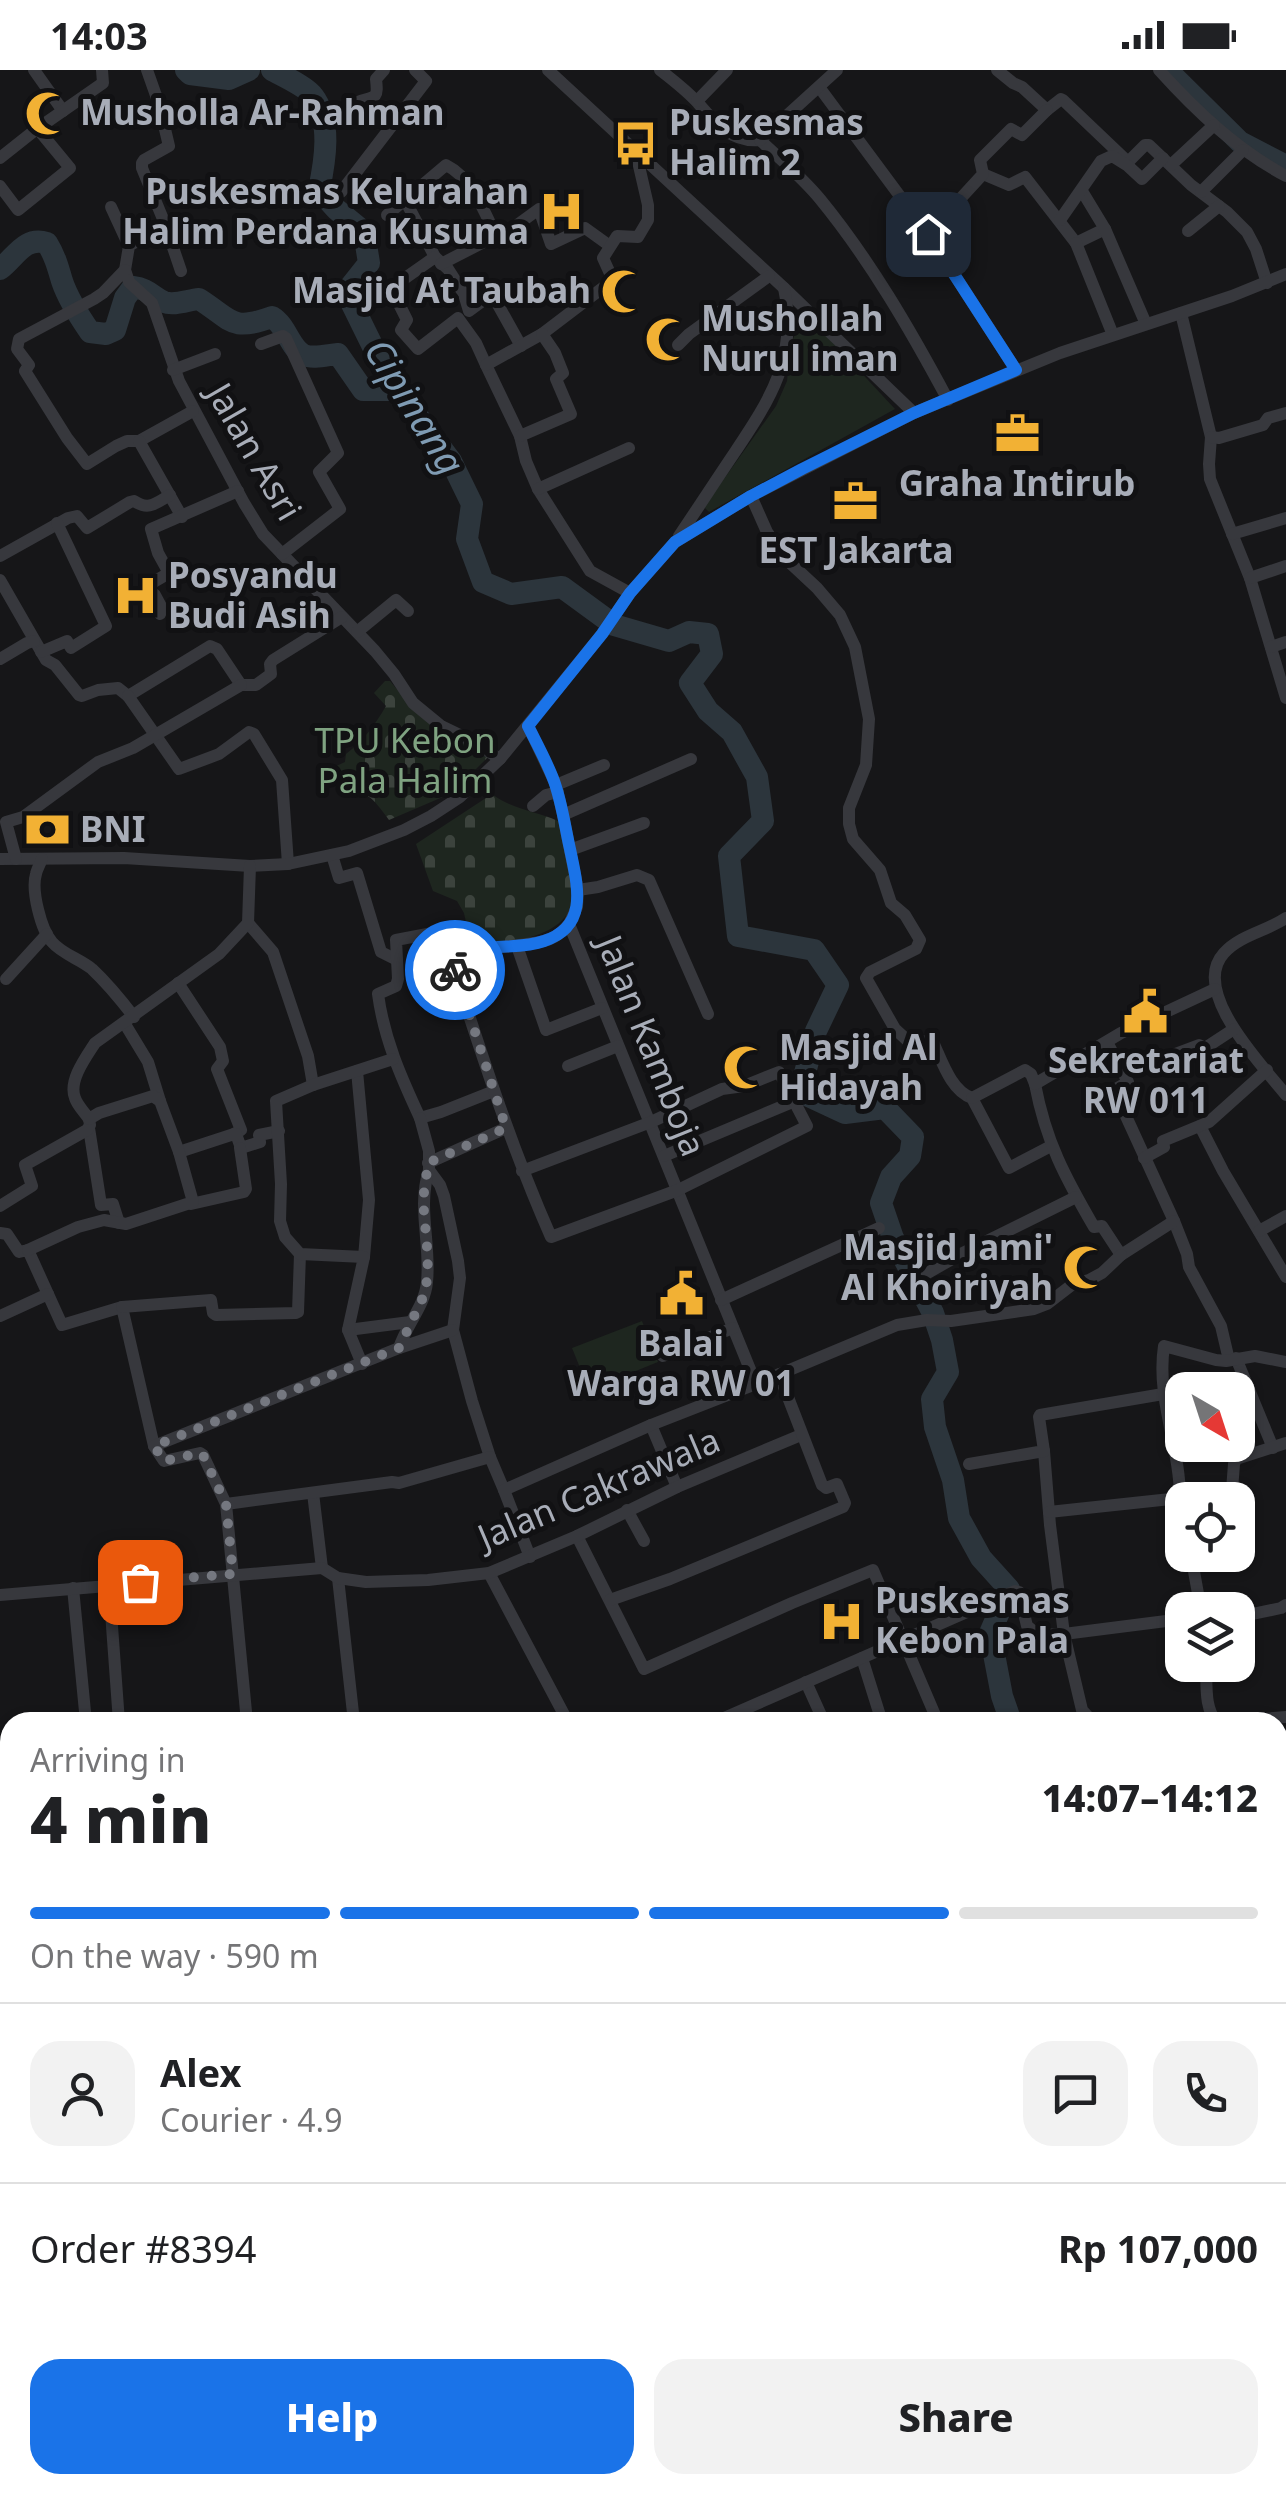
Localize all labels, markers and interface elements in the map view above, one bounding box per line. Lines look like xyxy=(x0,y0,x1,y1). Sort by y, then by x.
text: 14:03 xyxy=(50,9,148,61)
place label: Musholla Ar-Rahman xyxy=(80,88,444,135)
mosque icon: Musholla Ar-Rahman xyxy=(23,89,71,137)
place label: Puskesmas Halim 2 xyxy=(669,98,864,185)
bus stop icon: Puskesmas Halim 2 xyxy=(612,119,660,167)
place label: Puskesmas Kelurahan Halim Perdana Kusuma xyxy=(122,167,529,254)
hospital icon: Puskesmas Kelurahan Halim Perdana Kusuma xyxy=(538,188,586,236)
pin xyxy=(886,192,971,277)
icon: home xyxy=(901,207,956,262)
place label: Masjid At Taubah xyxy=(292,266,591,313)
mosque icon: Masjid At Taubah xyxy=(600,267,648,315)
place label: Mushollah Nurul iman xyxy=(701,294,898,381)
mosque icon: Mushollah Nurul iman xyxy=(644,315,692,363)
water label: Cipinang xyxy=(354,328,478,484)
street label: Jalan Asri xyxy=(196,371,313,528)
office icon: Graha Intirub xyxy=(993,410,1041,458)
place label: Graha Intirub xyxy=(899,459,1135,506)
office icon: EST Jakarta xyxy=(832,477,880,525)
place label: EST Jakarta xyxy=(758,526,954,573)
place label: Posyandu Budi Asih xyxy=(168,551,338,638)
hospital icon: Posyandu Budi Asih xyxy=(111,572,159,620)
park label: TPU Kebon Pala Halim xyxy=(314,716,496,803)
place label: BNI xyxy=(80,805,145,852)
bank icon: BNI xyxy=(23,806,71,854)
courier xyxy=(405,920,505,1020)
street label: Jalan Kamboja xyxy=(586,925,718,1163)
icon: bike xyxy=(428,943,483,998)
public building icon: Sekretariat RW 011 xyxy=(1122,987,1170,1035)
place label: Masjid Al Hidayah xyxy=(779,1023,937,1110)
place label: Sekretariat RW 011 xyxy=(1048,1036,1244,1123)
mosque icon: Masjid Al Hidayah xyxy=(722,1044,770,1092)
place label: Masjid Jami' Al Khoiriyah xyxy=(841,1223,1053,1310)
mosque icon: Masjid Jami' Al Khoiriyah xyxy=(1062,1244,1110,1292)
public building icon: Balai Warga RW 01 xyxy=(657,1270,705,1318)
place label: Balai Warga RW 01 xyxy=(567,1319,795,1406)
north arrow xyxy=(1165,1372,1255,1462)
map controls xyxy=(1165,1372,1255,1682)
street label: Jalan Cakrawala xyxy=(468,1416,726,1561)
button: locate xyxy=(1165,1482,1255,1572)
pin xyxy=(98,1540,183,1625)
icon: bag xyxy=(113,1555,168,1610)
place label: Puskesmas Kebon Pala xyxy=(875,1576,1070,1663)
button: layers xyxy=(1165,1592,1255,1682)
hospital icon: Puskesmas Kebon Pala xyxy=(818,1597,866,1645)
text: Arriving in xyxy=(30,1738,185,1781)
text: 14:07–14:12 xyxy=(1042,1771,1258,1823)
text: 4 min xyxy=(30,1774,212,1862)
text: On the way · 590 m xyxy=(30,1934,319,1977)
button: person xyxy=(30,2041,135,2146)
button: chat xyxy=(1023,2041,1128,2146)
button: phone xyxy=(1153,2041,1258,2146)
text: Alex xyxy=(160,2046,242,2098)
text: Courier · 4.9 xyxy=(160,2098,343,2141)
text: Order #8394 xyxy=(30,2222,256,2274)
text: Rp 107,000 xyxy=(1058,2222,1258,2274)
button: Help xyxy=(30,2359,634,2474)
button: Share xyxy=(654,2359,1258,2474)

